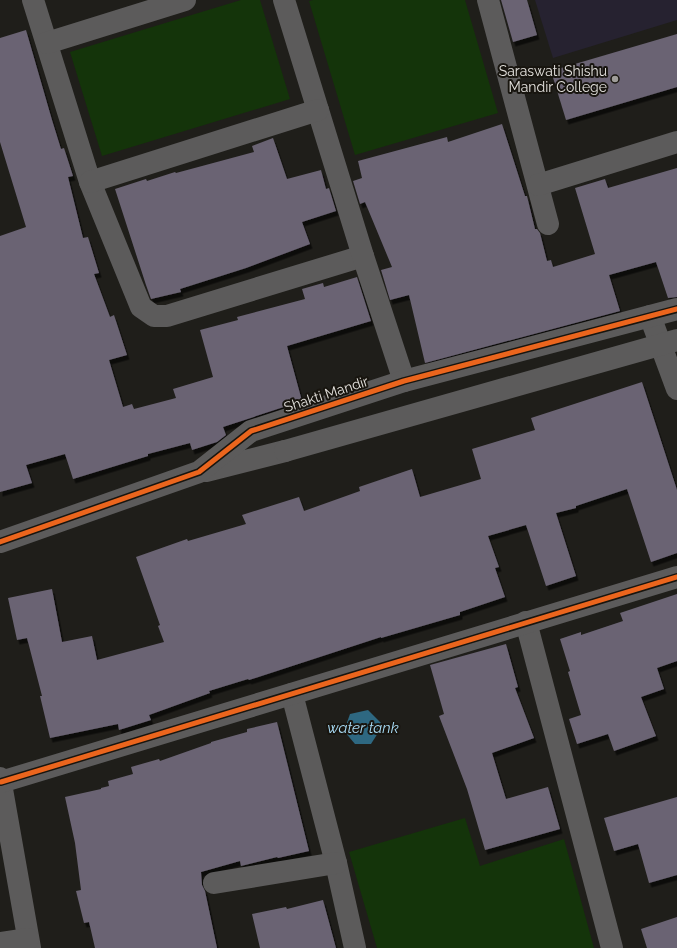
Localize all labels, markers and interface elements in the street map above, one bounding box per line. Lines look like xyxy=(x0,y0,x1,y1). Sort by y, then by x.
place label: Saraswati Shishu Mandir College xyxy=(499,63,607,95)
marker: Saraswati Shishu Mandir College xyxy=(610,74,620,84)
street label: Shakti Mandir xyxy=(282,373,370,415)
water label: water tank xyxy=(327,719,399,737)

